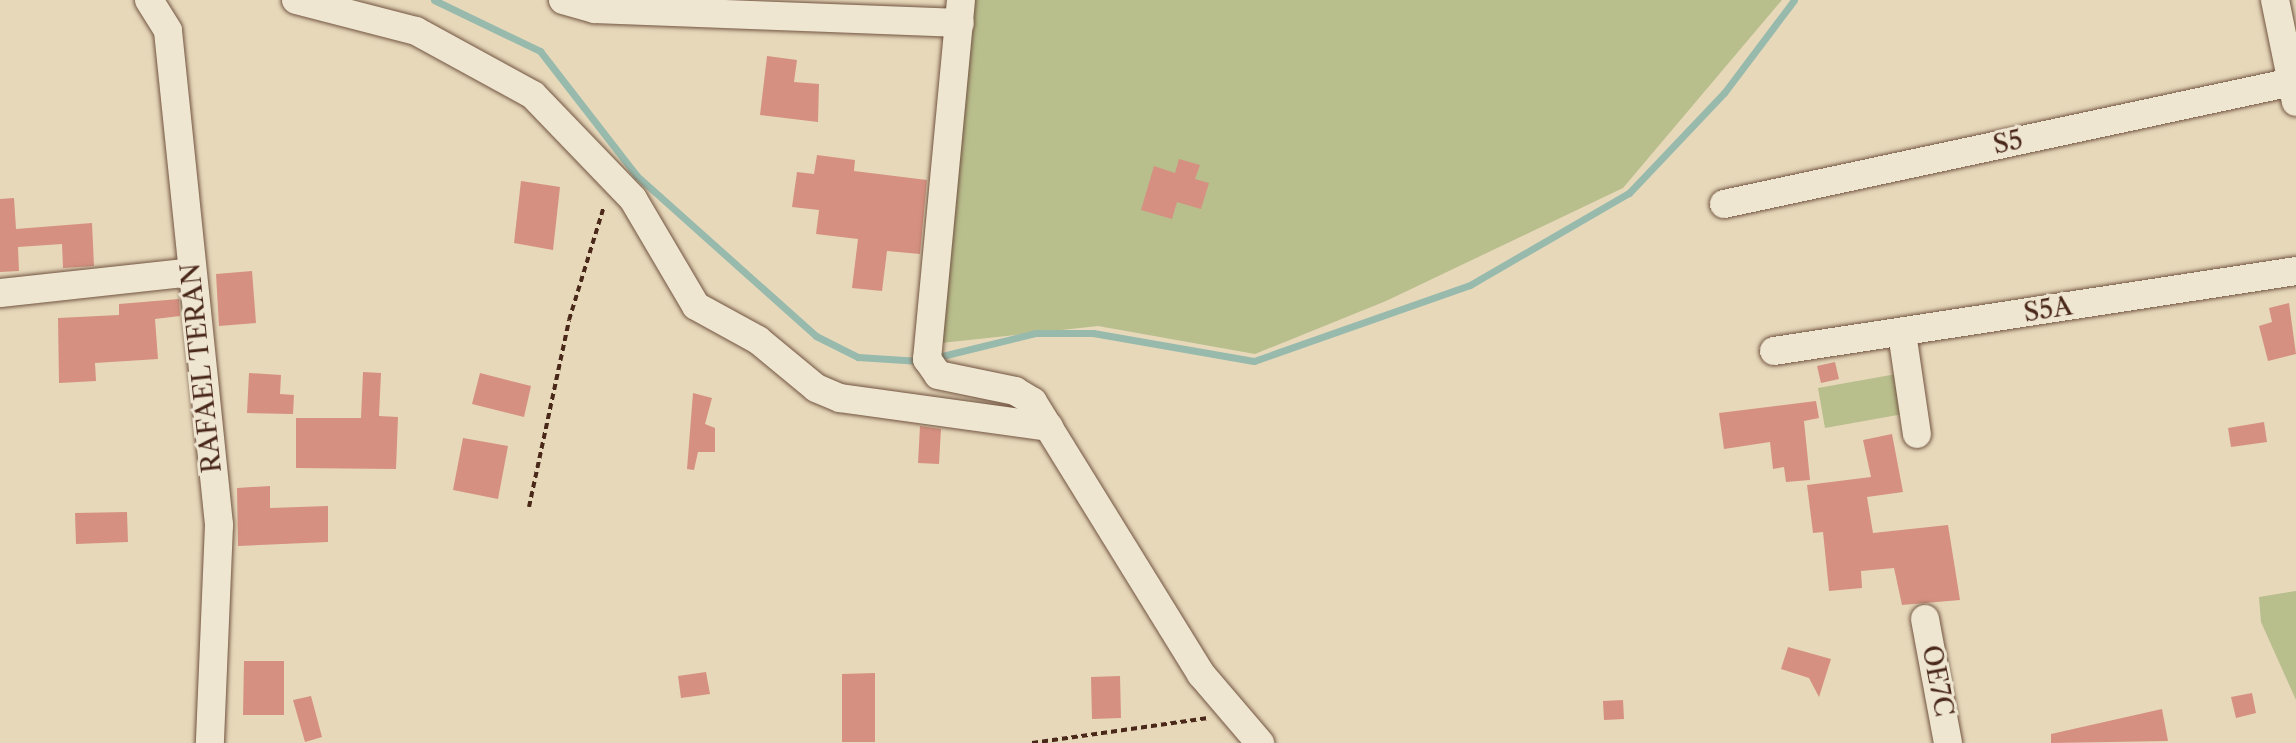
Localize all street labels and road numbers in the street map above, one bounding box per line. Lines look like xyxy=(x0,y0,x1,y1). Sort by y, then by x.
street label: S5 xyxy=(1990,125,2026,161)
street label: RAFAEL TERAN xyxy=(175,261,229,475)
street label: S5A xyxy=(2021,291,2075,329)
street label: OE7C xyxy=(1915,643,1959,719)

